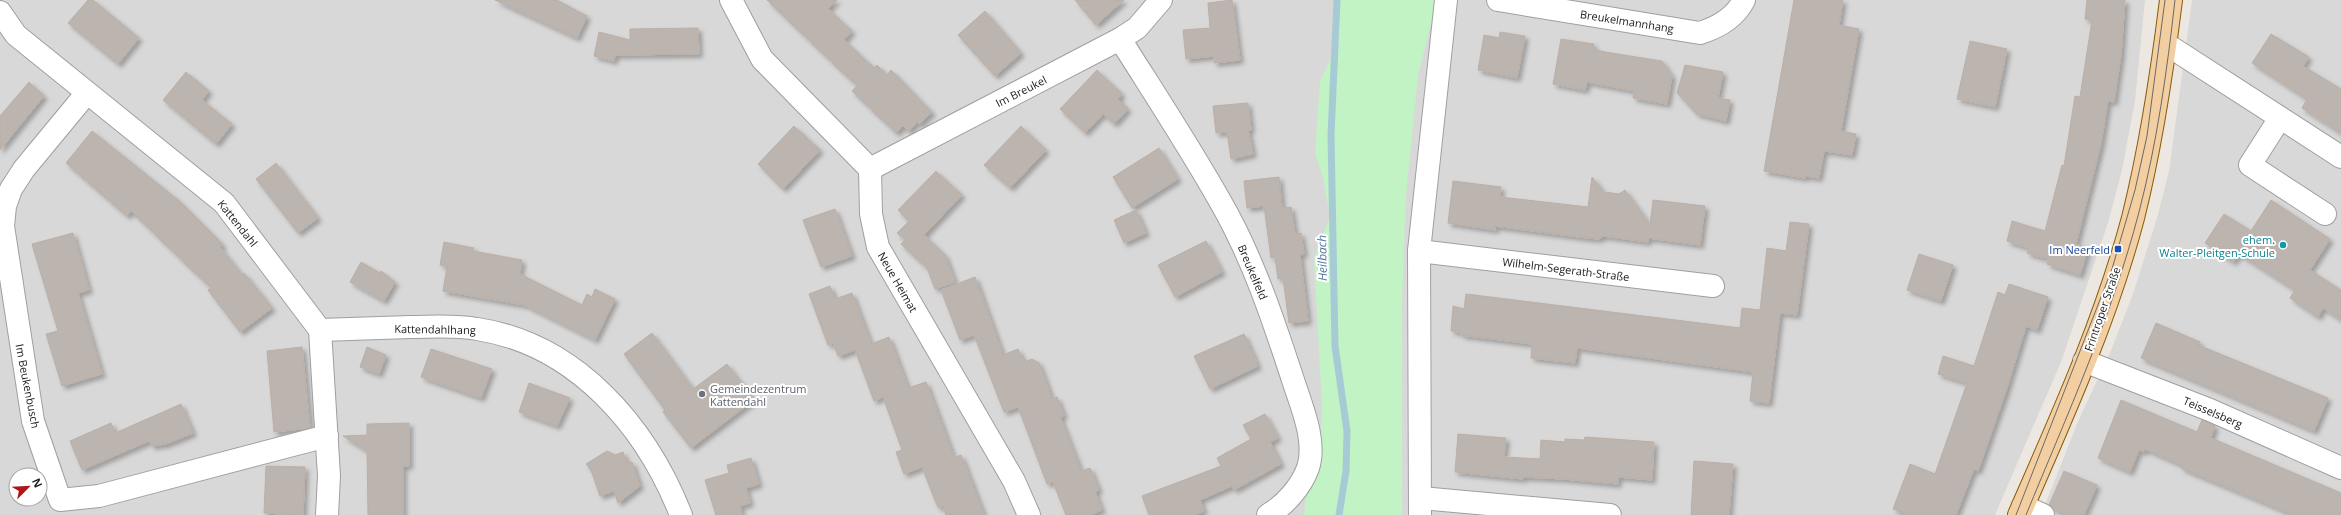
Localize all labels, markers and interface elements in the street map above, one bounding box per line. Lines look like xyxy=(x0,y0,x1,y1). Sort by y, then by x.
street label: Breukelmannhang xyxy=(1579,6,1675,36)
street label: Im Breukel xyxy=(993,72,1049,110)
street label: Kattendahl xyxy=(215,197,261,249)
place label: ehem. Walter-Pleitgen-Schule xyxy=(2159,232,2275,260)
water label: Heilbach xyxy=(1313,235,1331,281)
marker: ehem. Walter-Pleitgen-Schule xyxy=(2278,240,2288,250)
street label: Breukelfeld xyxy=(1235,242,1271,302)
place label: Im Neerfeld xyxy=(2049,242,2110,257)
marker: Im Neerfeld xyxy=(2113,244,2123,254)
street label: Neue Heimat xyxy=(875,249,921,315)
street label: Wilhelm-Segerath-Straße xyxy=(1502,254,1630,284)
street label: Frintroper Straße xyxy=(2080,265,2124,353)
street label: Kattendahlhang xyxy=(394,321,476,337)
street label: Im Beukenbusch xyxy=(12,343,44,429)
place label: Gemeindezentrum Kattendahl xyxy=(710,381,806,409)
marker: Gemeindezentrum Kattendahl xyxy=(697,389,707,399)
street label: Teisselsberg xyxy=(2181,393,2245,431)
north arrow xyxy=(8,467,48,507)
text: N xyxy=(29,476,46,490)

